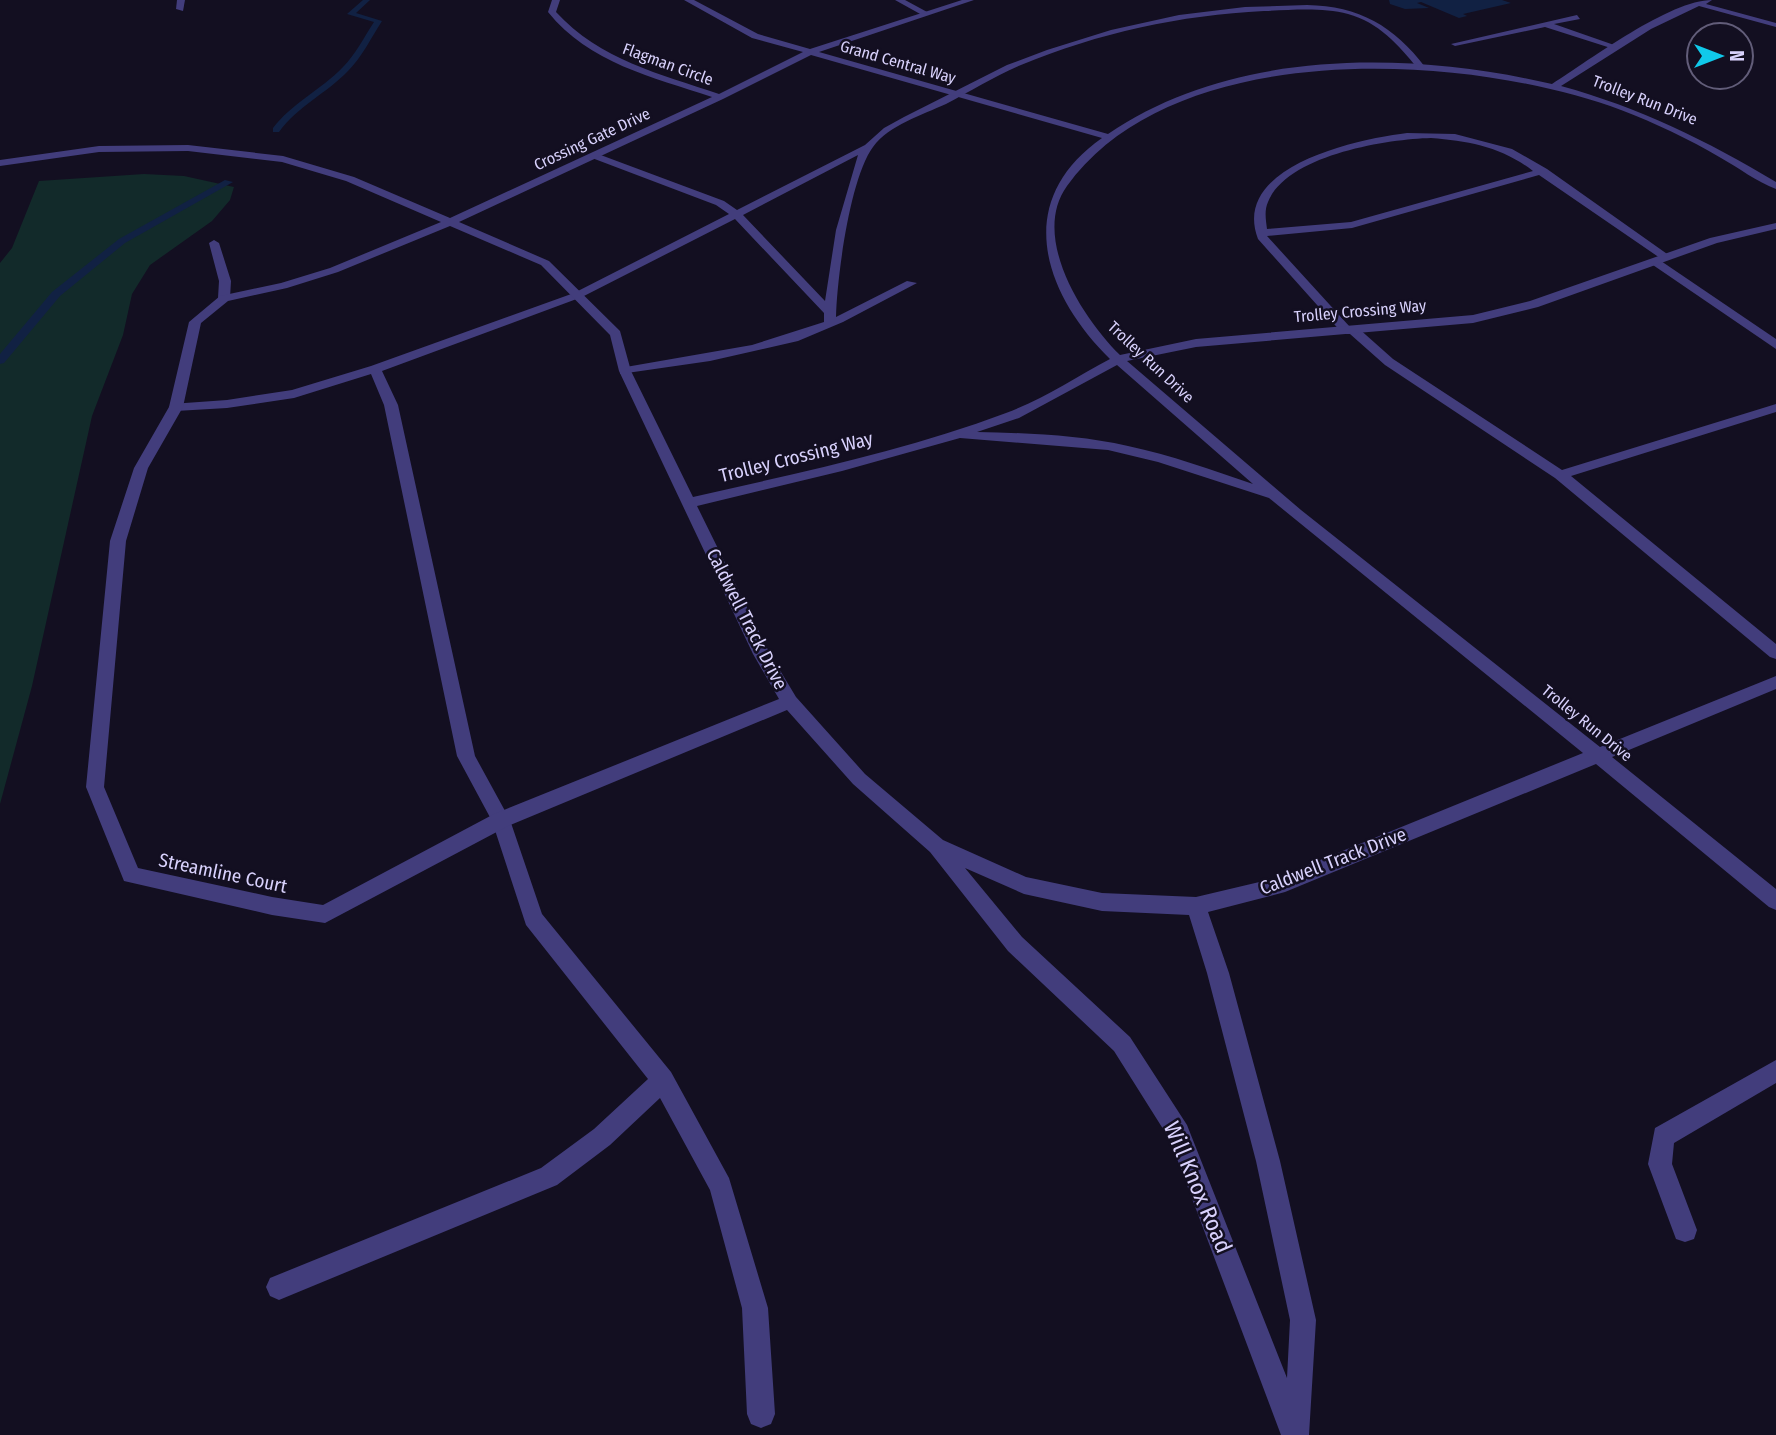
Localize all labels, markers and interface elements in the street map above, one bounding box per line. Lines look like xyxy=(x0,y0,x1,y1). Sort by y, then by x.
north arrow xyxy=(1685,21,1755,91)
street label: Grand Central Way xyxy=(838,36,959,88)
street label: Flagman Circle xyxy=(620,39,716,89)
text: N xyxy=(1725,50,1748,62)
street label: Trolley Run Drive xyxy=(1590,71,1700,129)
street label: Crossing Gate Drive xyxy=(531,104,653,174)
street label: Trolley Crossing Way xyxy=(1293,296,1428,326)
street label: Trolley Run Drive xyxy=(1104,317,1198,407)
street label: Trolley Crossing Way xyxy=(717,427,876,487)
street label: Caldwell Track Drive xyxy=(702,545,792,693)
street label: Trolley Run Drive xyxy=(1538,681,1636,765)
street label: Caldwell Track Drive xyxy=(1256,822,1410,900)
street label: Streamline Court xyxy=(157,848,290,898)
street label: Will Knox Road xyxy=(1158,1117,1238,1257)

